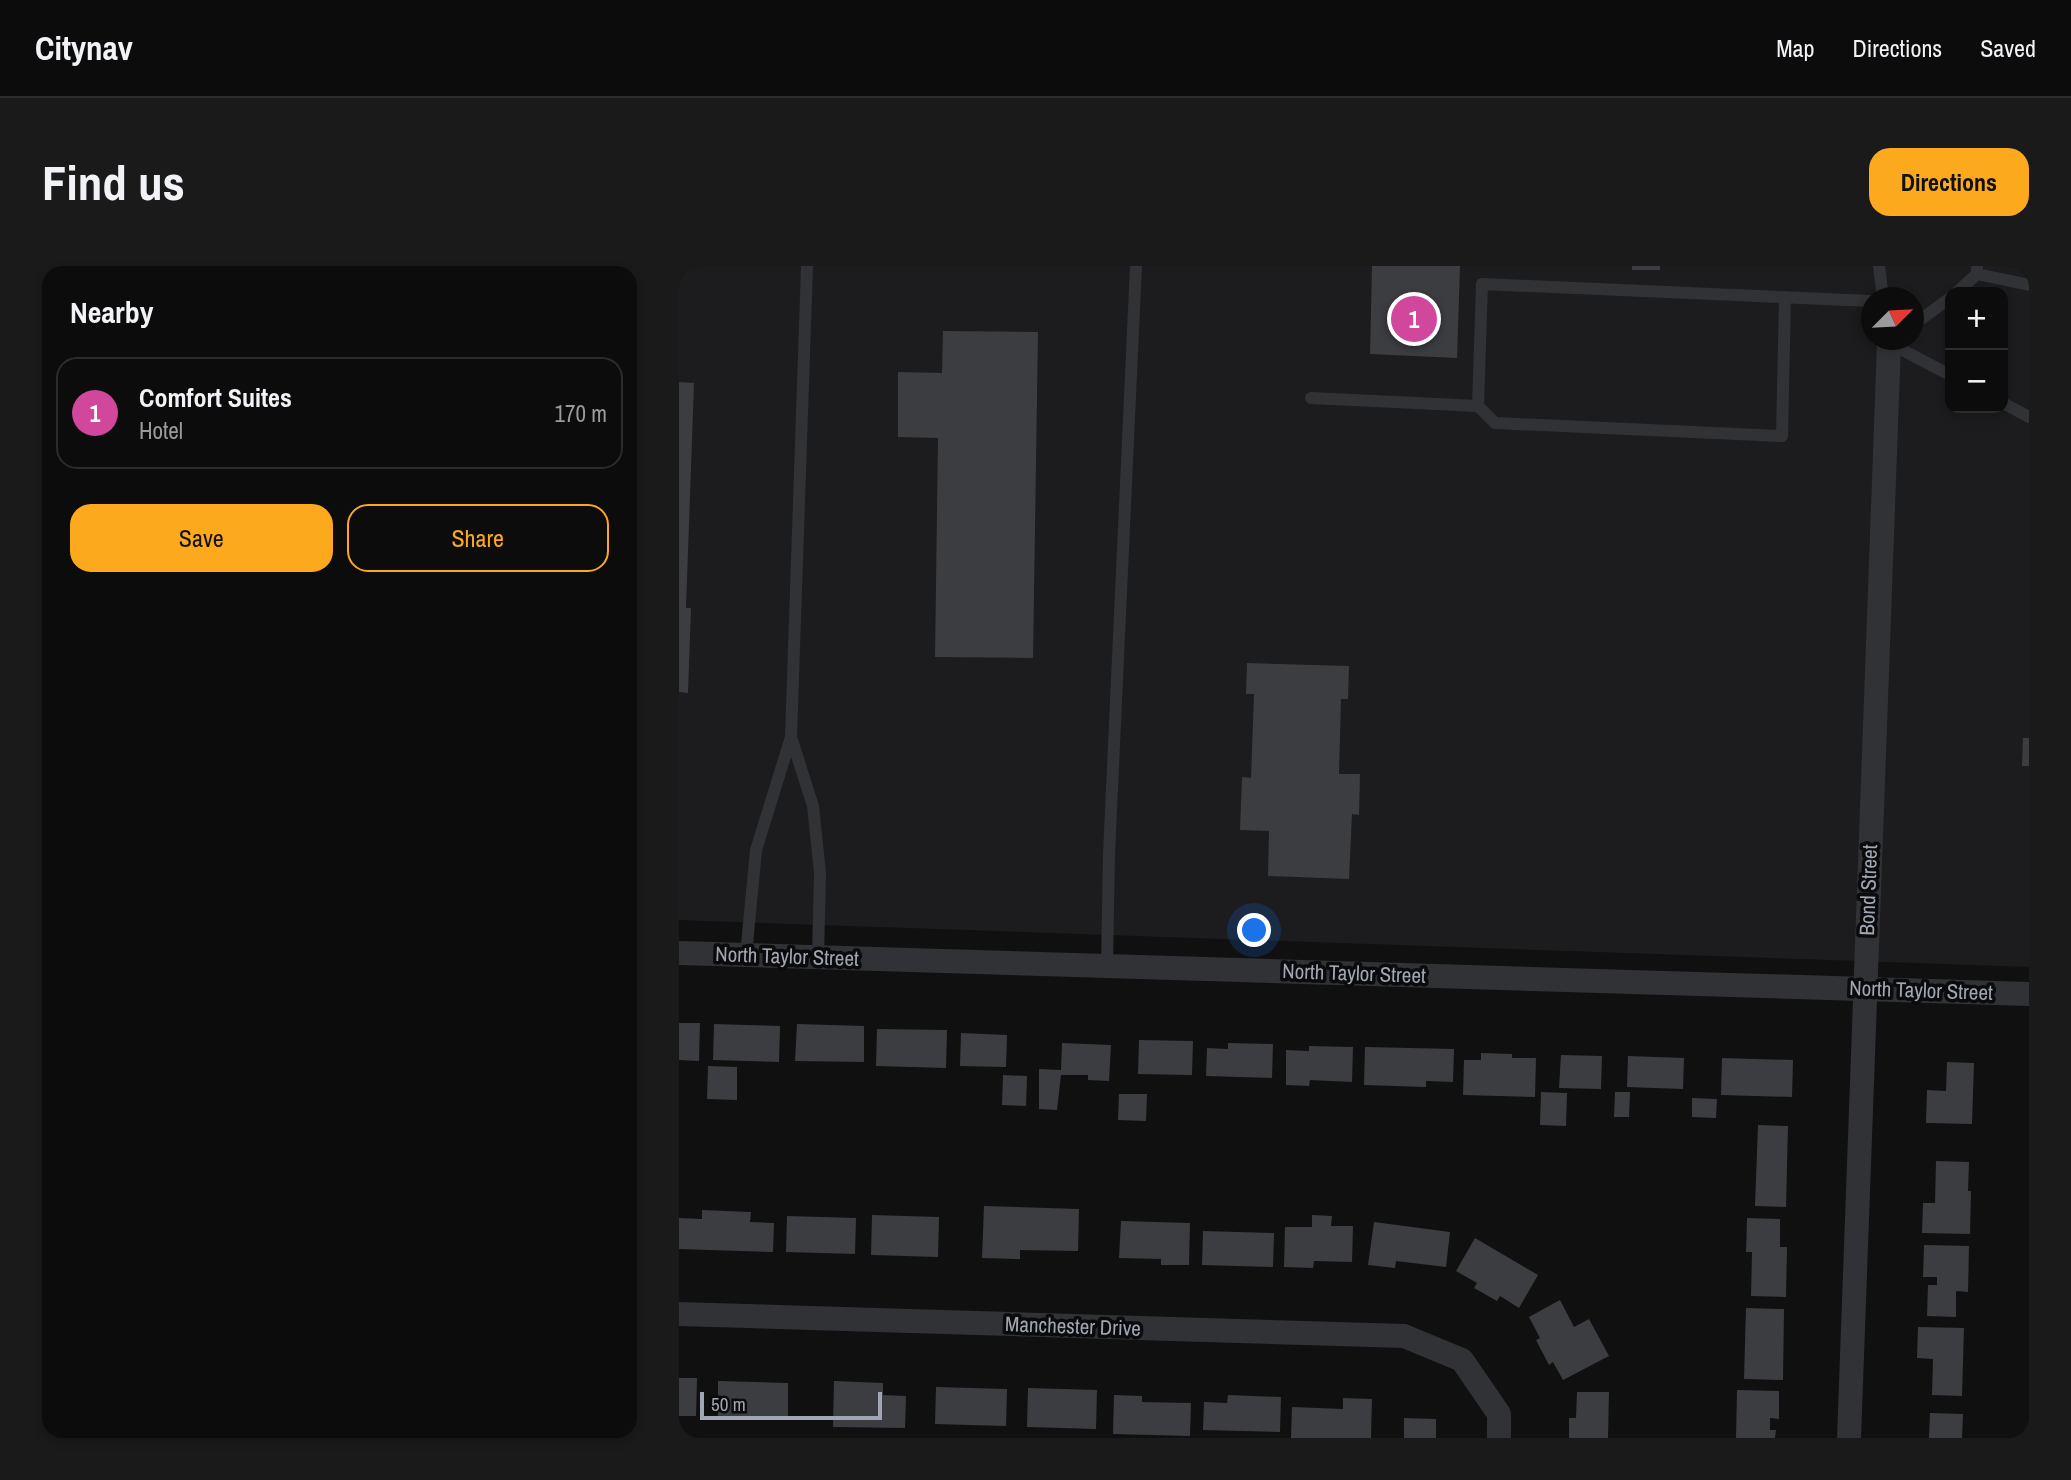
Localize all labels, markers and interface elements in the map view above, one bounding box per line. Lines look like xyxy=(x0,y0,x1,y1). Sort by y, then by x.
text: Citynav xyxy=(35,26,133,70)
text: Map xyxy=(1776,32,1814,64)
text: Directions xyxy=(1852,32,1942,64)
text: Saved xyxy=(1980,32,2036,64)
button: Directions xyxy=(1869,148,2029,216)
text: Find us xyxy=(42,149,185,215)
north arrow xyxy=(1861,287,1924,350)
map controls xyxy=(1945,287,2008,413)
button: + xyxy=(1945,287,2008,350)
text: Nearby xyxy=(70,292,153,332)
pin: 1 xyxy=(1391,293,1437,345)
button: − xyxy=(1945,350,2008,413)
text: Comfort Suites xyxy=(139,380,292,415)
text: 1 xyxy=(90,398,100,429)
text: 170 m xyxy=(555,398,607,429)
text: Hotel xyxy=(139,415,183,446)
button: Save xyxy=(70,504,333,572)
button: Share xyxy=(347,504,609,572)
street label: Bond Street xyxy=(1852,844,1884,936)
your location xyxy=(1237,913,1271,947)
street label: North Taylor Street xyxy=(715,939,859,973)
street label: North Taylor Street xyxy=(1282,956,1426,990)
street label: North Taylor Street xyxy=(1849,973,1993,1007)
street label: Manchester Drive xyxy=(1005,1309,1141,1343)
scale bar xyxy=(700,1389,882,1421)
text: 50 m xyxy=(711,1391,746,1417)

